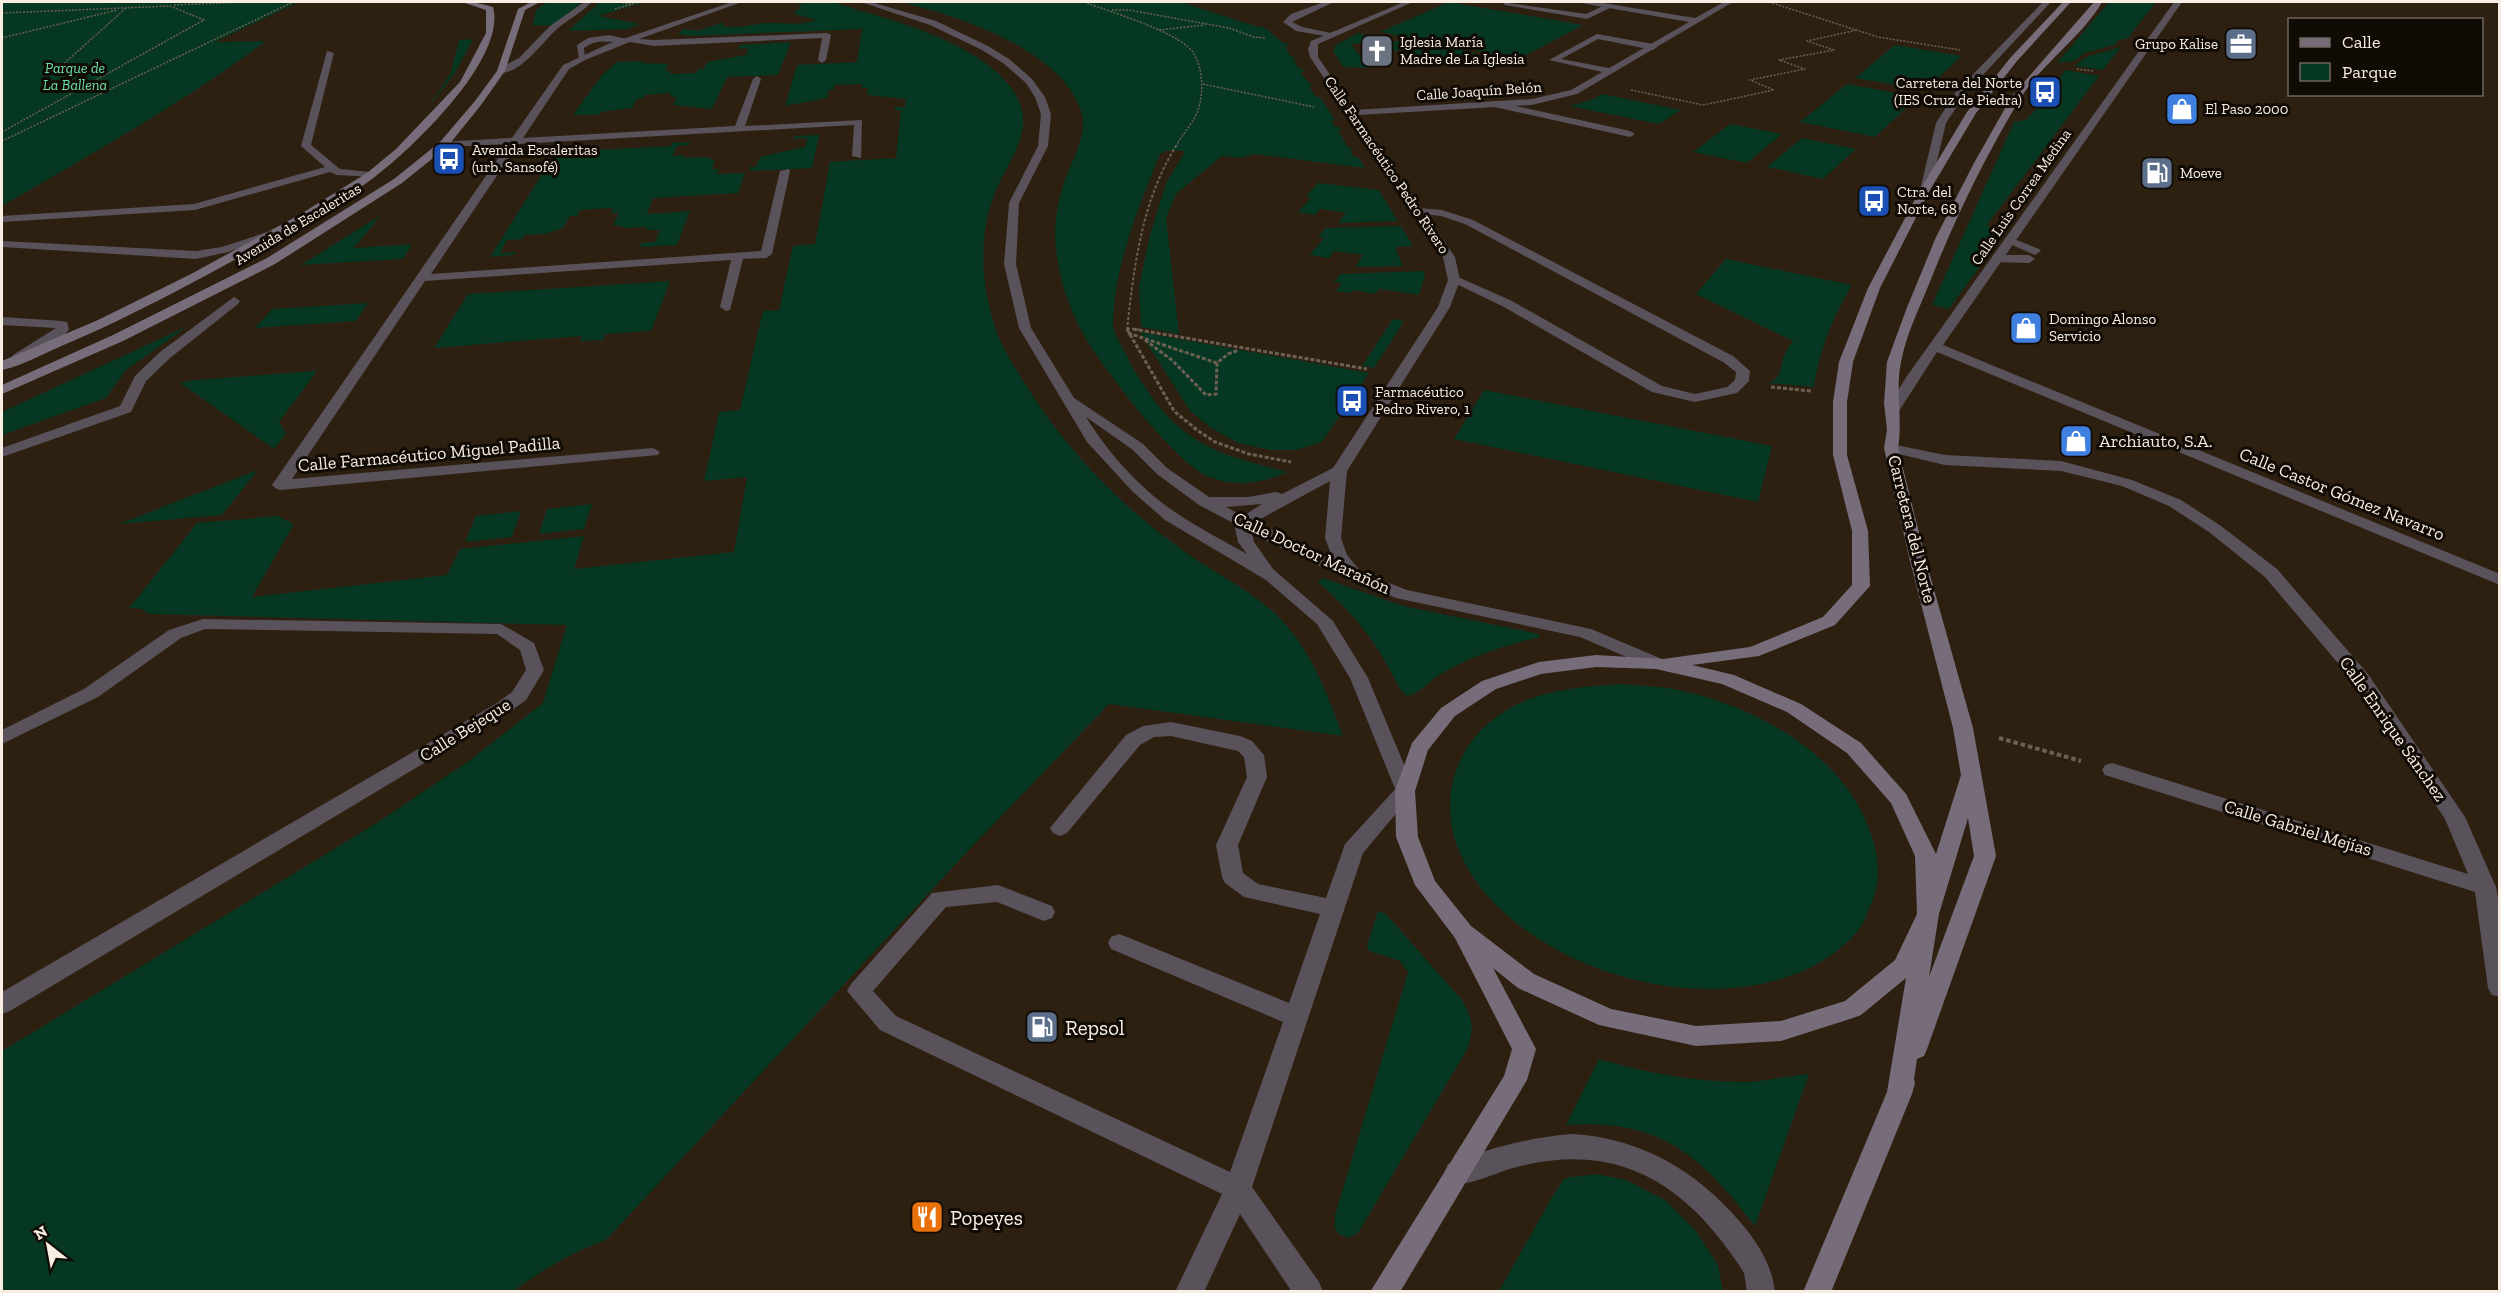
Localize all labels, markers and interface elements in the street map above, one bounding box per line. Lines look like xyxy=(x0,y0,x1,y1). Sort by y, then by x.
legend xyxy=(2288,18,2483,96)
office icon: Grupo Kalise xyxy=(2223,26,2259,62)
text: Calle xyxy=(2342,31,2380,53)
church icon: Iglesia María Madre de La Iglesia xyxy=(1359,33,1395,69)
place label: Iglesia María Madre de La Iglesia xyxy=(1400,33,1525,68)
place label: Grupo Kalise xyxy=(2135,35,2218,53)
park label: Parque de La Ballena xyxy=(43,59,107,94)
text: Parque xyxy=(2342,61,2397,83)
street label: Calle Farmacéutico Pedro Rivero xyxy=(1321,73,1453,257)
place label: Carretera del Norte (IES Cruz de Piedra) xyxy=(1894,74,2022,109)
bus stop icon: Carretera del Norte (IES Cruz de Piedra) xyxy=(2027,74,2063,110)
street label: Calle Joaquín Belón xyxy=(1416,78,1543,104)
shop icon: El Paso 2000 xyxy=(2164,91,2200,127)
place label: El Paso 2000 xyxy=(2205,100,2288,118)
street label: Calle Luis Correa Medina xyxy=(1967,126,2075,268)
bus stop icon: Avenida Escaleritas (urb. Sansofé) xyxy=(431,141,467,177)
place label: Avenida Escaleritas (urb. Sansofé) xyxy=(472,141,598,176)
fuel station icon: Moeve xyxy=(2139,155,2175,191)
place label: Moeve xyxy=(2180,164,2222,182)
street label: Avenida de Escaleritas xyxy=(232,179,364,269)
bus stop icon: Ctra. del Norte, 68 xyxy=(1856,183,1892,219)
place label: Ctra. del Norte, 68 xyxy=(1897,183,1957,218)
shop icon: Domingo Alonso Servicio xyxy=(2008,310,2044,346)
place label: Domingo Alonso Servicio xyxy=(2049,310,2156,345)
bus stop icon: Farmacéutico Pedro Rivero, 1 xyxy=(1334,383,1370,419)
place label: Farmacéutico Pedro Rivero, 1 xyxy=(1375,383,1470,418)
shop icon: Archiauto, S.A. xyxy=(2058,423,2094,459)
place label: Archiauto, S.A. xyxy=(2099,430,2213,452)
street label: Calle Farmacéutico Miguel Padilla xyxy=(297,432,561,476)
street label: Calle Castor Gómez Navarro xyxy=(2236,443,2448,545)
street label: Carretera del Norte xyxy=(1883,453,1941,605)
street label: Calle Doctor Marañón xyxy=(1230,507,1395,599)
street label: Calle Enrique Sánchez xyxy=(2335,652,2451,806)
street label: Calle Bejeque xyxy=(416,693,514,767)
street label: Calle Gabriel Mejías xyxy=(2222,795,2375,861)
fuel station icon: Repsol xyxy=(1024,1009,1060,1045)
place label: Repsol xyxy=(1065,1015,1125,1040)
restaurant icon: Popeyes xyxy=(909,1199,945,1235)
place label: Popeyes xyxy=(950,1205,1023,1230)
north arrow xyxy=(18,1215,78,1275)
text: N xyxy=(30,1221,51,1244)

